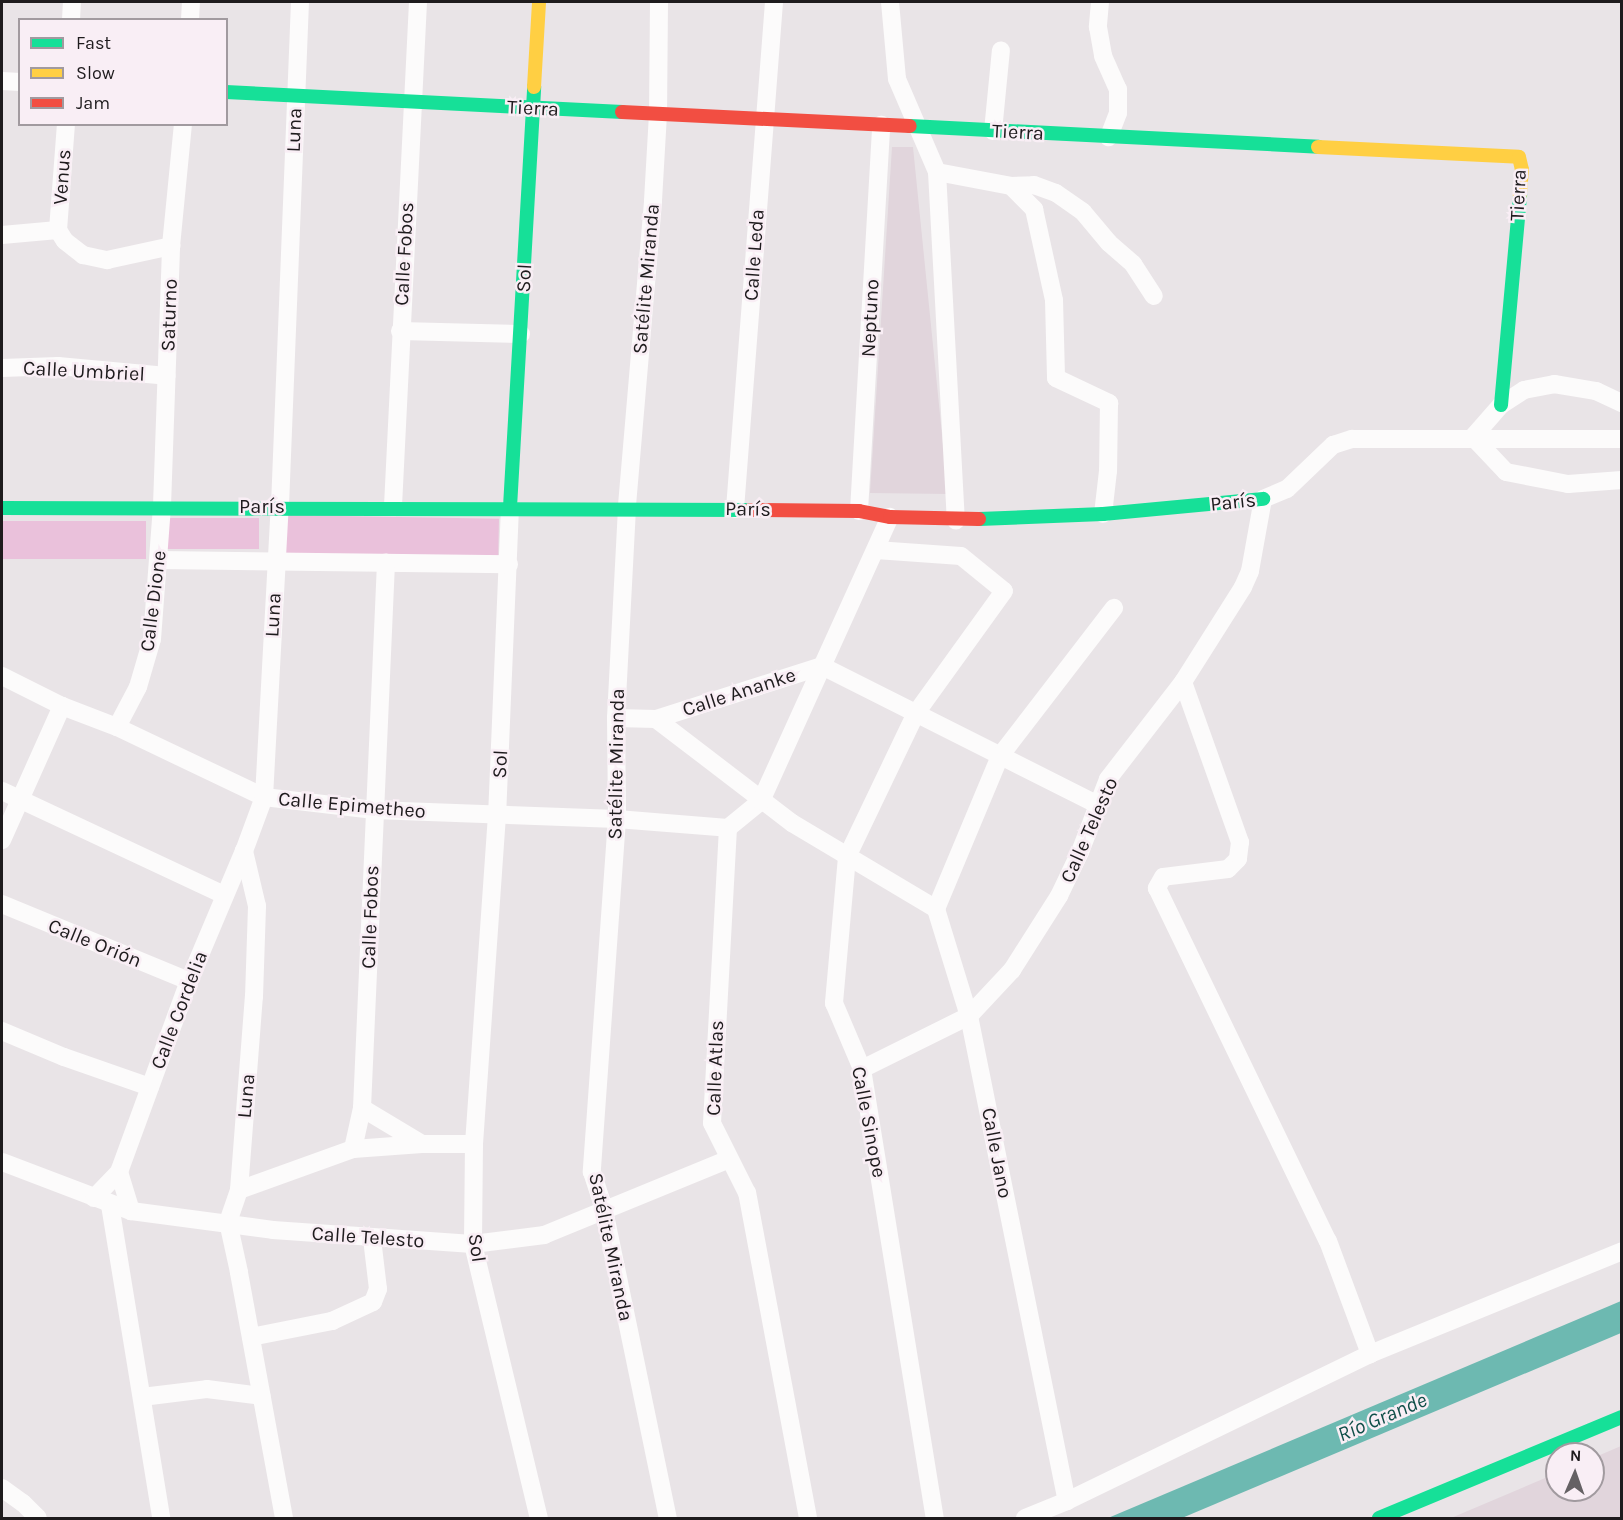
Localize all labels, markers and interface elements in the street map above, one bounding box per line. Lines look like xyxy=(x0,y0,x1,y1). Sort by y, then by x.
legend xyxy=(18,18,228,126)
text: Fast xyxy=(76,32,111,54)
text: Slow xyxy=(76,62,115,84)
text: Jam xyxy=(76,92,110,114)
street label: Tierra xyxy=(507,95,559,121)
street label: Luna xyxy=(281,107,307,153)
street label: Tierra xyxy=(992,119,1044,145)
street label: Venus xyxy=(48,148,76,206)
street label: Tierra xyxy=(1505,169,1531,221)
street label: Calle Fobos xyxy=(389,202,419,306)
street label: Satélite Miranda xyxy=(627,203,665,355)
street label: Calle Leda xyxy=(739,208,769,302)
street label: Sol xyxy=(511,263,537,293)
street label: Saturno xyxy=(156,278,182,352)
street label: Neptuno xyxy=(856,278,884,358)
street label: Calle Umbriel xyxy=(22,356,146,386)
street label: París xyxy=(1209,488,1257,516)
street label: París xyxy=(239,494,285,518)
street label: París xyxy=(725,497,771,521)
street label: Calle Dione xyxy=(135,549,171,653)
street label: Luna xyxy=(260,592,286,638)
street label: Calle Ananke xyxy=(679,662,799,722)
street label: Satélite Miranda xyxy=(603,688,629,840)
street label: Sol xyxy=(487,749,513,779)
street label: Calle Telesto xyxy=(1055,773,1123,887)
street label: Calle Epimetheo xyxy=(277,787,427,823)
street label: Calle Fobos xyxy=(356,865,384,969)
street label: Calle Orión xyxy=(45,913,145,973)
street label: Calle Cordelia xyxy=(145,948,213,1072)
street label: Calle Atlas xyxy=(701,1020,729,1116)
street label: Calle Sinope xyxy=(846,1064,892,1180)
street label: Luna xyxy=(232,1073,260,1119)
street label: Calle Jano xyxy=(976,1106,1018,1200)
street label: Satélite Miranda xyxy=(584,1171,638,1323)
street label: Calle Telesto xyxy=(311,1221,425,1253)
street label: Sol xyxy=(463,1232,491,1264)
water label: Río Grande xyxy=(1334,1387,1430,1447)
north arrow xyxy=(1545,1442,1605,1502)
text: N xyxy=(1569,1446,1582,1465)

